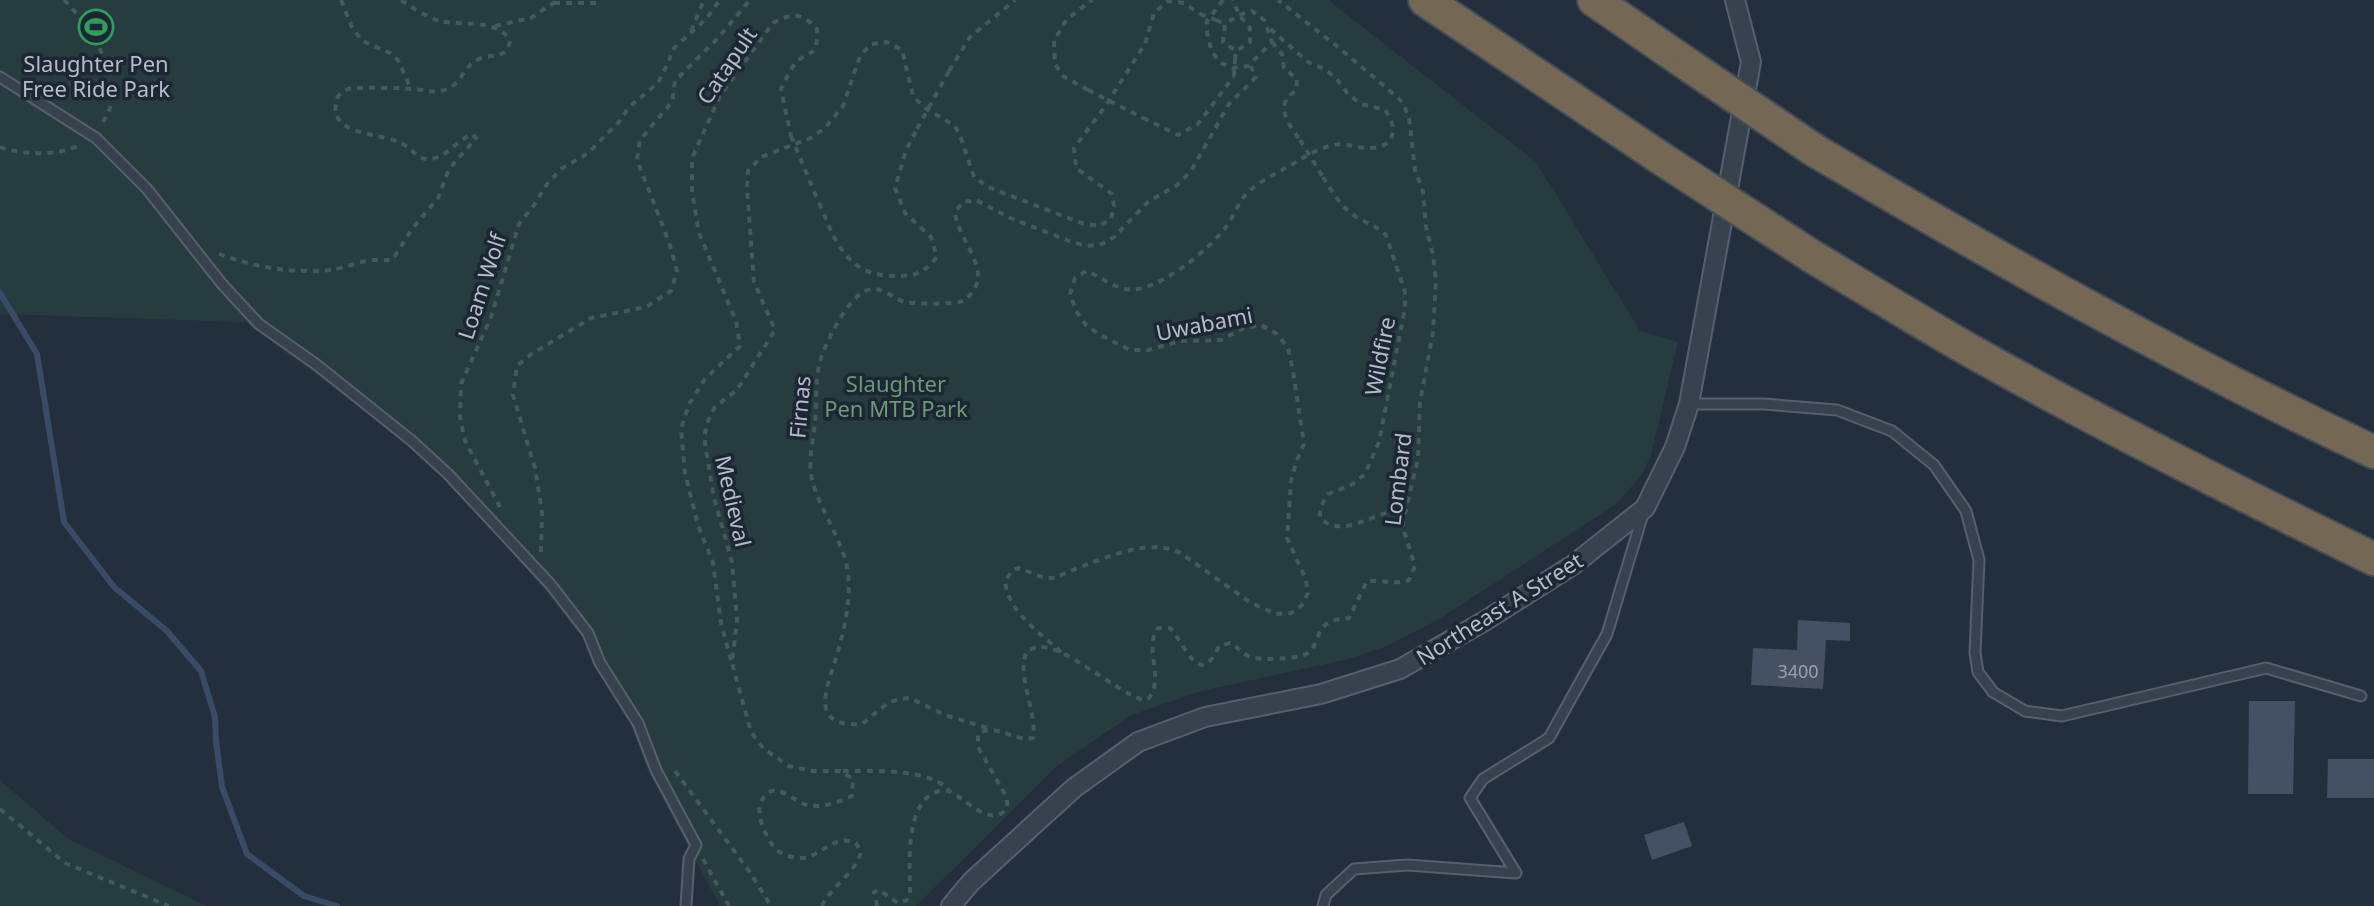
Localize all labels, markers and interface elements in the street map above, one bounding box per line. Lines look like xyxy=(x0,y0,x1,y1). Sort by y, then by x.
sports icon: Slaughter Pen Free Ride Park xyxy=(77,8,115,46)
street label: Catapult xyxy=(689,20,763,110)
place label: Slaughter Pen Free Ride Park xyxy=(22,48,170,103)
street label: Loam Wolf xyxy=(450,228,513,343)
street label: Uwabami xyxy=(1153,299,1255,347)
street label: Wildfire xyxy=(1357,314,1401,398)
park label: Slaughter Pen MTB Park xyxy=(824,368,968,423)
street label: Firnas xyxy=(781,374,817,440)
street label: Lombard xyxy=(1376,431,1418,527)
street label: Medieval xyxy=(709,452,759,550)
street label: Northeast A Street xyxy=(1410,545,1588,671)
house number: 3400 xyxy=(1777,659,1819,683)

